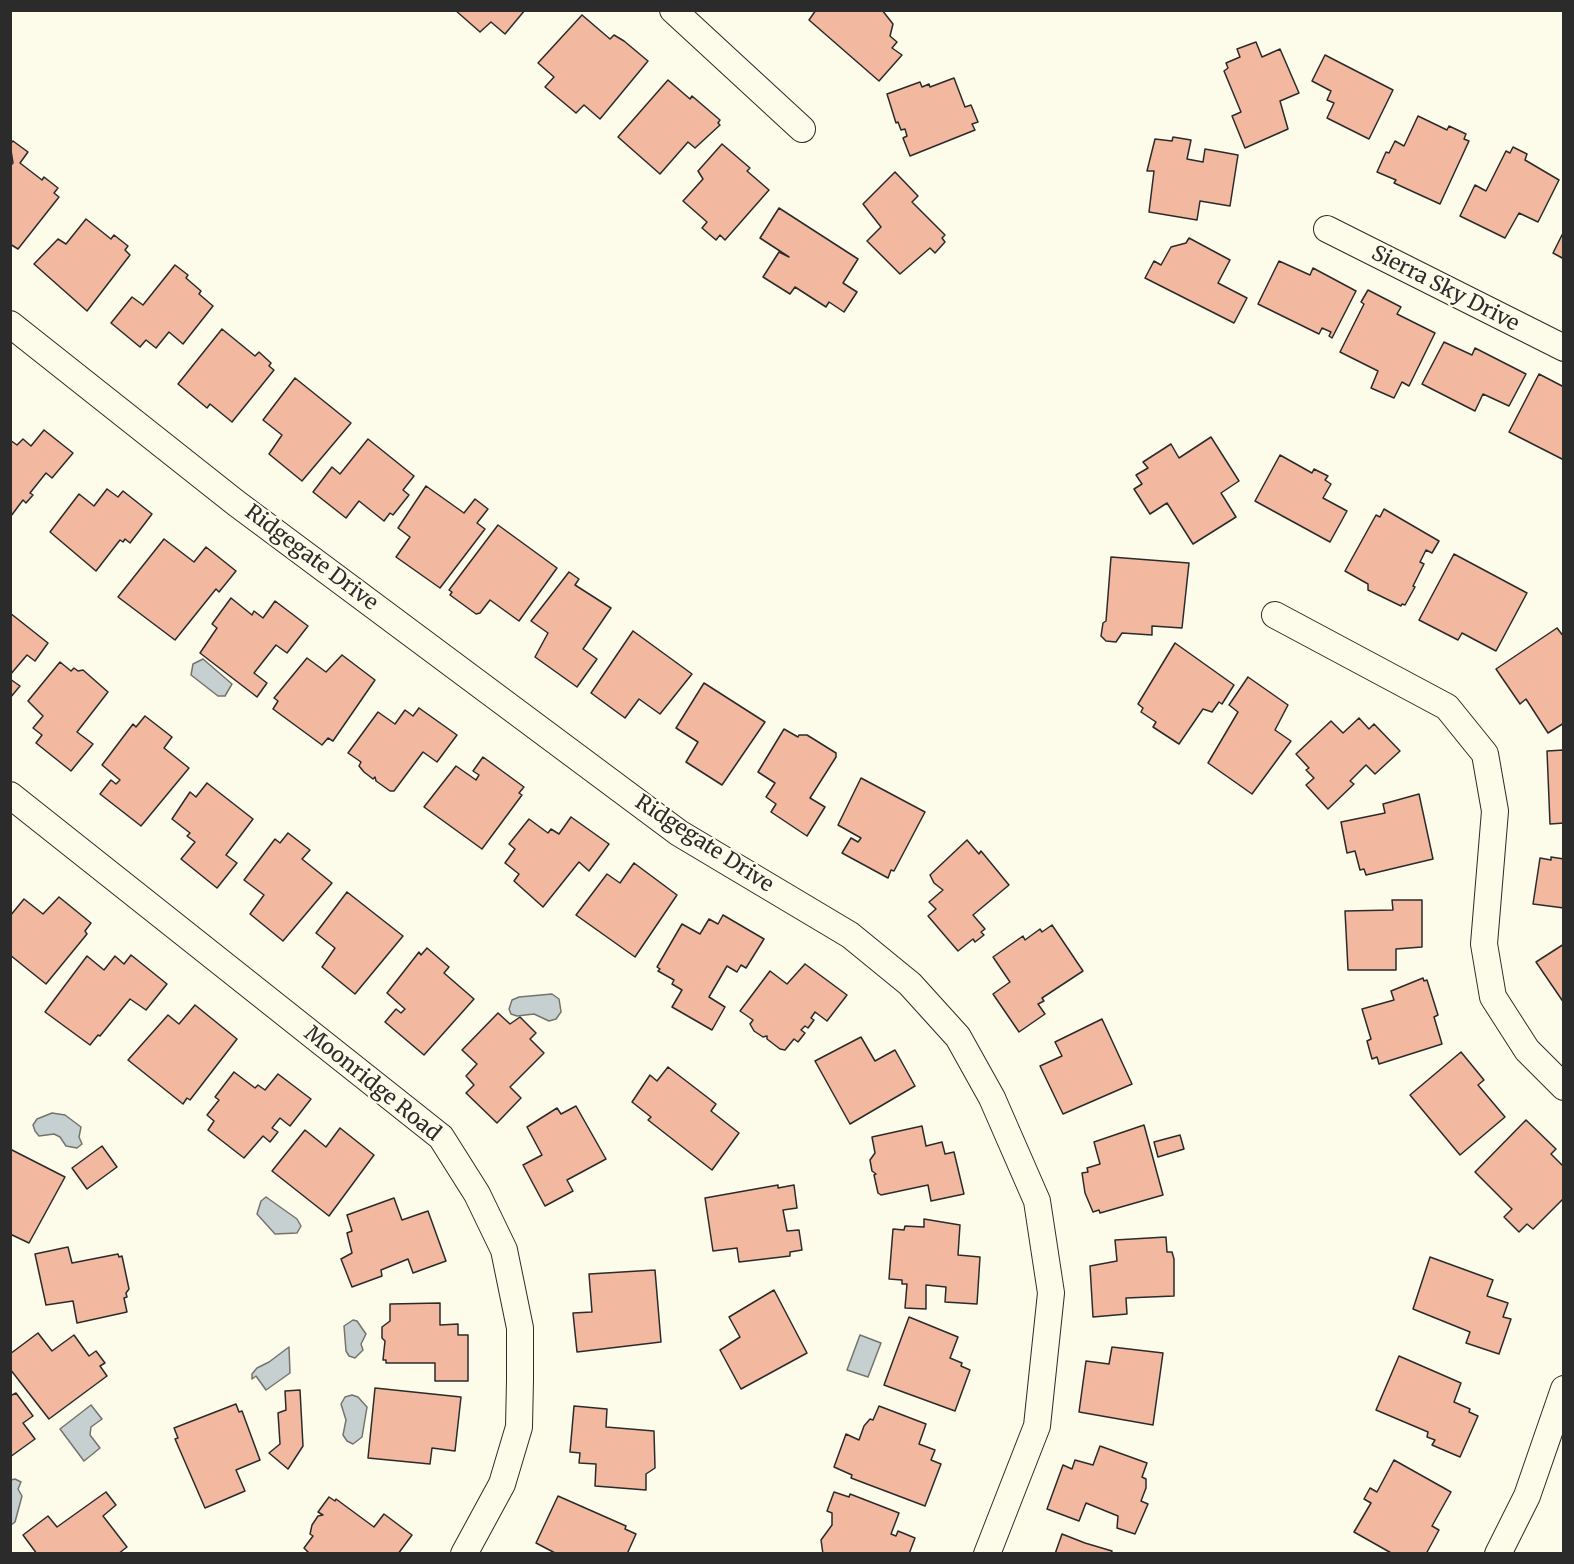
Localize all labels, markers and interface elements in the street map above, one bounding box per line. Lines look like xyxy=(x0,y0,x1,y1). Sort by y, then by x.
street label: Sierra Sky Drive xyxy=(1367,241,1523,337)
street label: Ridgegate Drive xyxy=(240,500,382,616)
street label: Ridgegate Drive xyxy=(630,790,778,898)
street label: Moonridge Road xyxy=(299,1021,445,1147)

